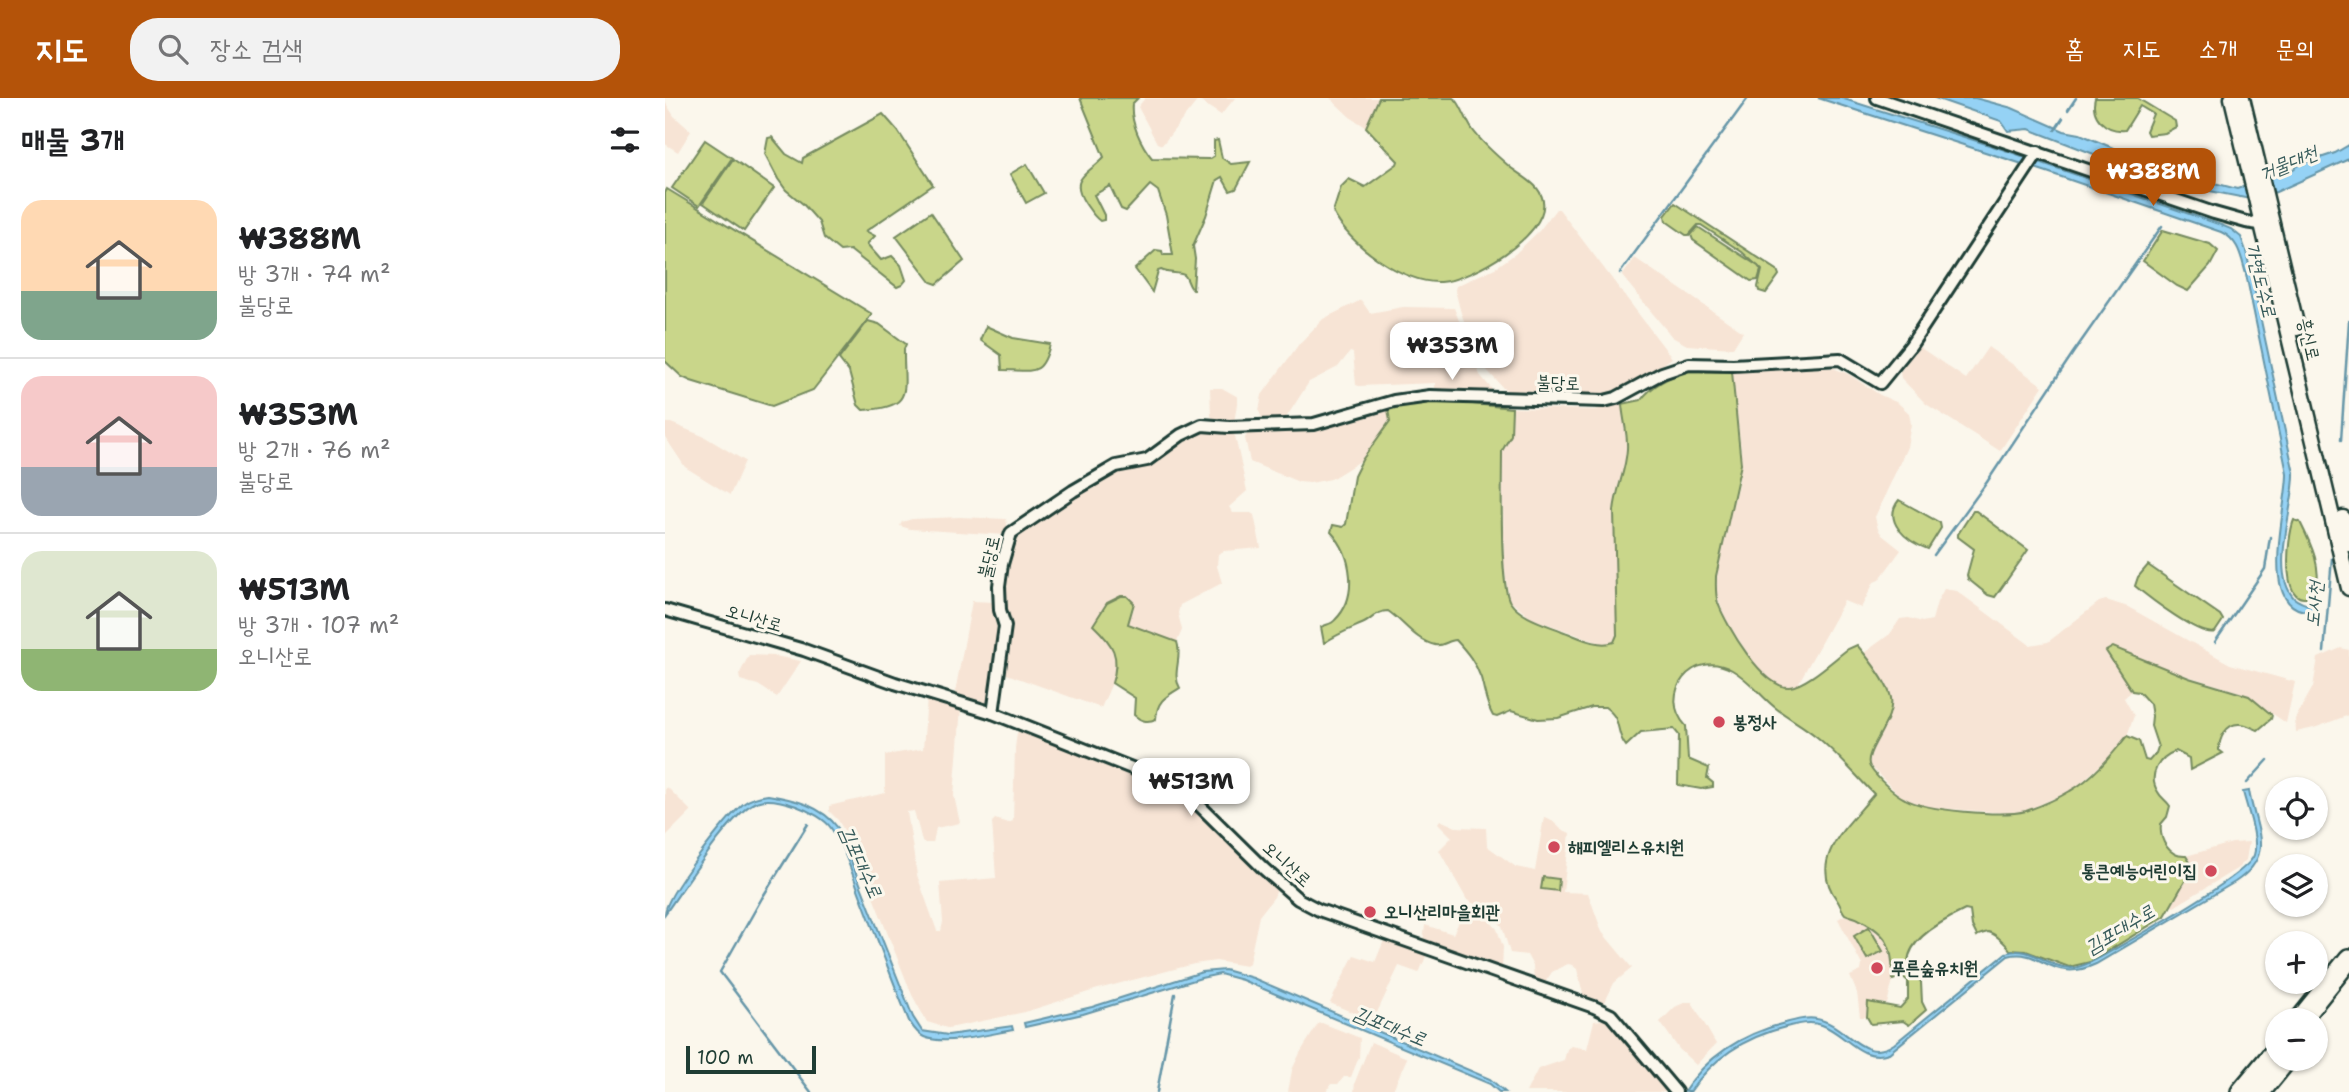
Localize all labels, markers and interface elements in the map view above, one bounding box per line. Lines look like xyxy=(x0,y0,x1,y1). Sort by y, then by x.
search box xyxy=(130,18,620,81)
text: 지도 xyxy=(35,27,88,72)
icon: search xyxy=(154,30,192,68)
text: 장소 검색 xyxy=(210,31,303,66)
text: 홈 xyxy=(2065,33,2084,65)
text: 지도 xyxy=(2122,33,2161,65)
text: 소개 xyxy=(2199,33,2237,65)
text: 문의 xyxy=(2275,33,2314,65)
text: 매물 3개 xyxy=(21,120,125,161)
icon: filters xyxy=(606,121,644,159)
water label: 거물대천 xyxy=(2255,139,2323,186)
pin: ₩388M xyxy=(2104,148,2202,208)
text: ₩388M xyxy=(2106,156,2200,186)
text: ₩388M xyxy=(238,218,361,259)
icon: home xyxy=(77,228,161,312)
water label: 가현도수로 xyxy=(2240,240,2282,320)
text: 방 3개 · 74 m² xyxy=(238,259,391,289)
text: 불당로 xyxy=(238,290,294,320)
street label: 흥신로 xyxy=(2292,315,2326,363)
pin: ₩353M xyxy=(1403,322,1501,382)
text: ₩353M xyxy=(1406,330,1498,360)
street label: 불당로 xyxy=(1536,371,1580,395)
text: ₩353M xyxy=(238,394,358,435)
icon: home xyxy=(77,404,161,488)
text: 방 2개 · 76 m² xyxy=(238,435,391,465)
text: 불당로 xyxy=(238,466,294,496)
street label: 불당로 xyxy=(972,533,1006,581)
text: ₩513M xyxy=(238,569,350,610)
water label: 도사천 xyxy=(2300,578,2329,628)
icon: home xyxy=(77,579,161,663)
street label: 오니산로 xyxy=(723,598,785,638)
text: 방 3개 · 107 m² xyxy=(238,610,399,640)
text: 오니산로 xyxy=(238,641,312,671)
place label: 봉정사 xyxy=(1733,710,1777,734)
marker: 봉정사 xyxy=(1711,714,1727,730)
pin: ₩513M xyxy=(1142,758,1240,818)
text: ₩513M xyxy=(1148,766,1234,796)
map controls xyxy=(2265,777,2328,1071)
button: locate xyxy=(2265,777,2328,840)
water label: 김포대수로 xyxy=(834,822,888,902)
place label: 해피엘리스유치원 xyxy=(1568,835,1684,859)
street label: 오니산로 xyxy=(1257,836,1317,892)
marker: 해피엘리스유치원 xyxy=(1546,839,1562,855)
button: layers xyxy=(2265,854,2328,917)
place label: 통큰예능어린이집 xyxy=(2081,859,2197,883)
marker: 통큰예능어린이집 xyxy=(2203,863,2219,879)
water label: 김포대수로 xyxy=(2081,899,2159,959)
place label: 오니산리마을회관 xyxy=(1384,900,1500,924)
marker: 오니산리마을회관 xyxy=(1362,904,1378,920)
button: + xyxy=(2265,931,2328,994)
place label: 푸른숲유치원 xyxy=(1891,956,1978,980)
marker: 푸른숲유치원 xyxy=(1869,960,1885,976)
water label: 김포대수로 xyxy=(1350,1000,1430,1052)
button: − xyxy=(2265,1008,2328,1071)
scale bar xyxy=(686,1043,815,1075)
text: 100 m xyxy=(697,1045,754,1070)

